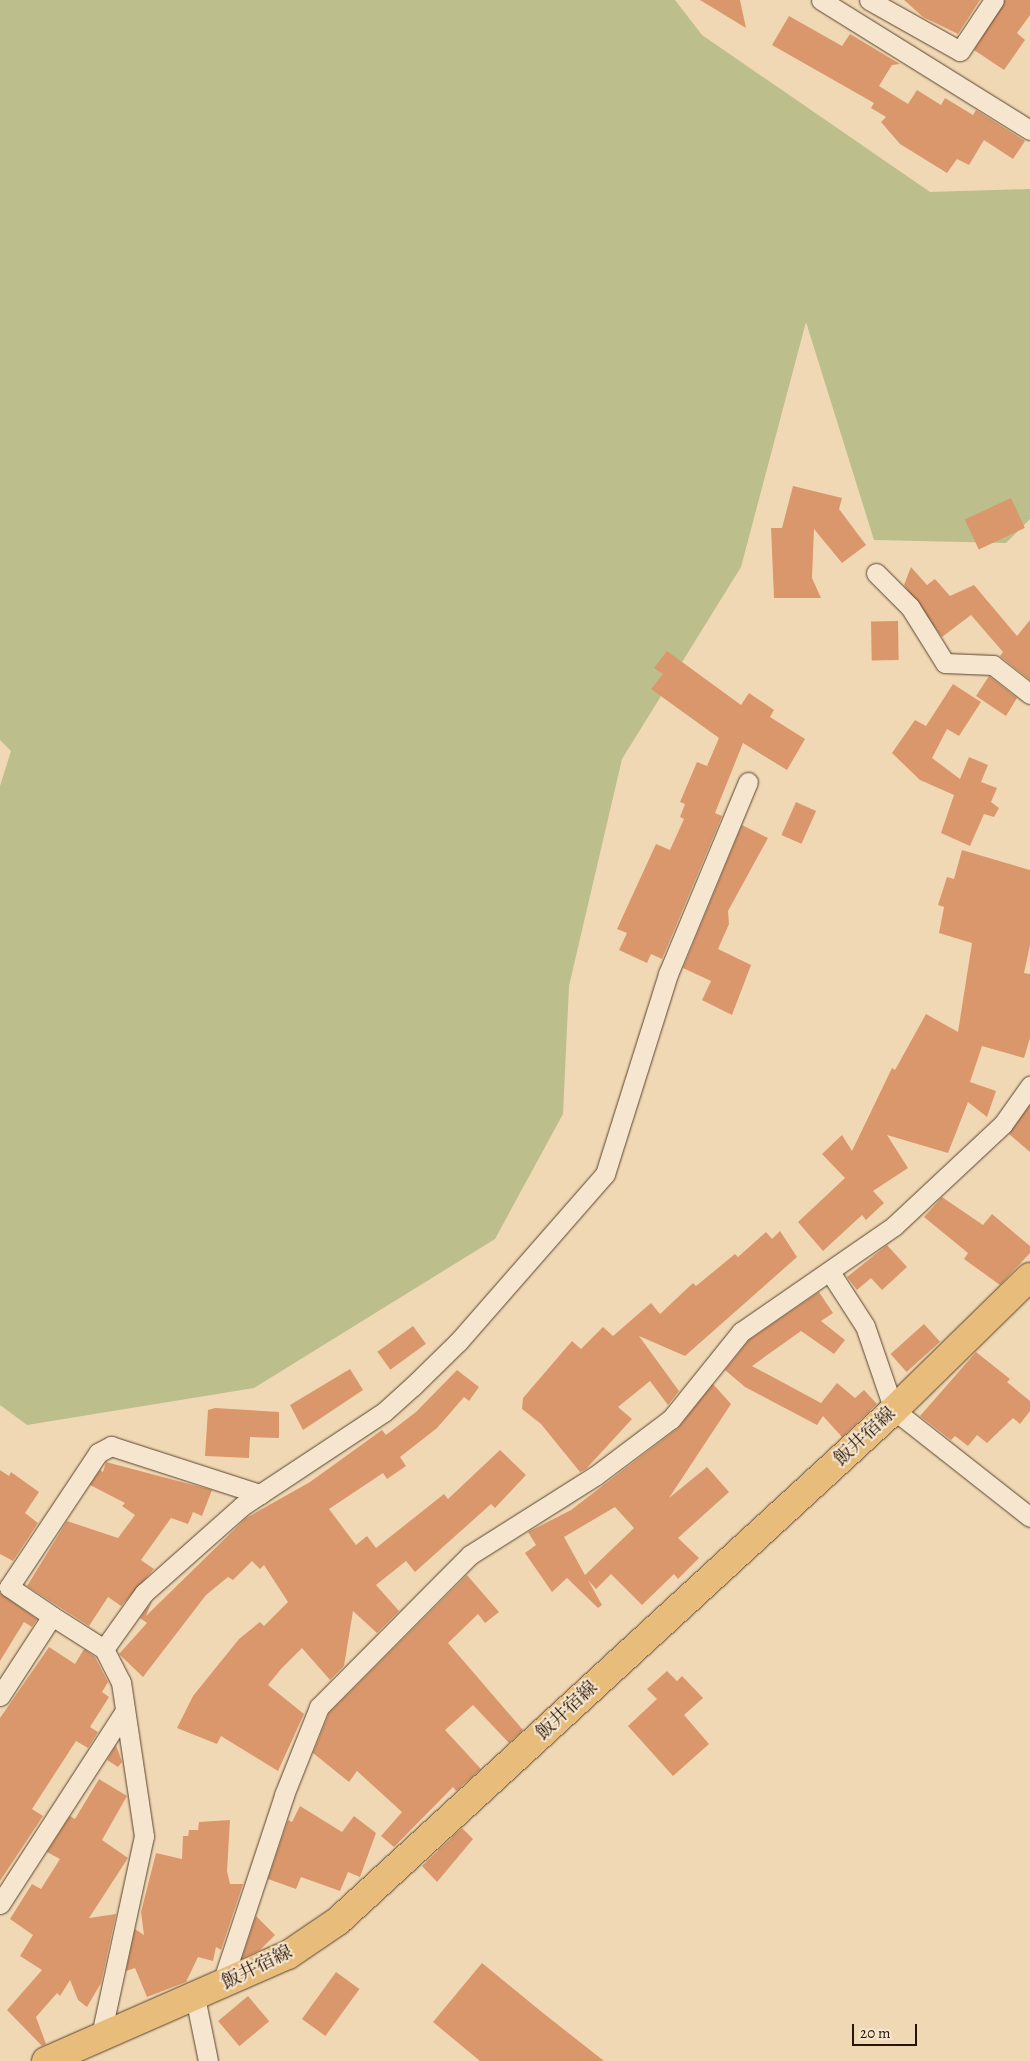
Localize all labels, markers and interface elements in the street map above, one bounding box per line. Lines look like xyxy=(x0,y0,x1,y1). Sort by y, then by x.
street label: 飯井宿線 xyxy=(829,1403,901,1471)
street label: 飯井宿線 xyxy=(531,1677,603,1745)
street label: 飯井宿線 xyxy=(218,1941,296,1995)
scale bar xyxy=(855,2014,920,2046)
text: 20 m xyxy=(860,2023,891,2043)

